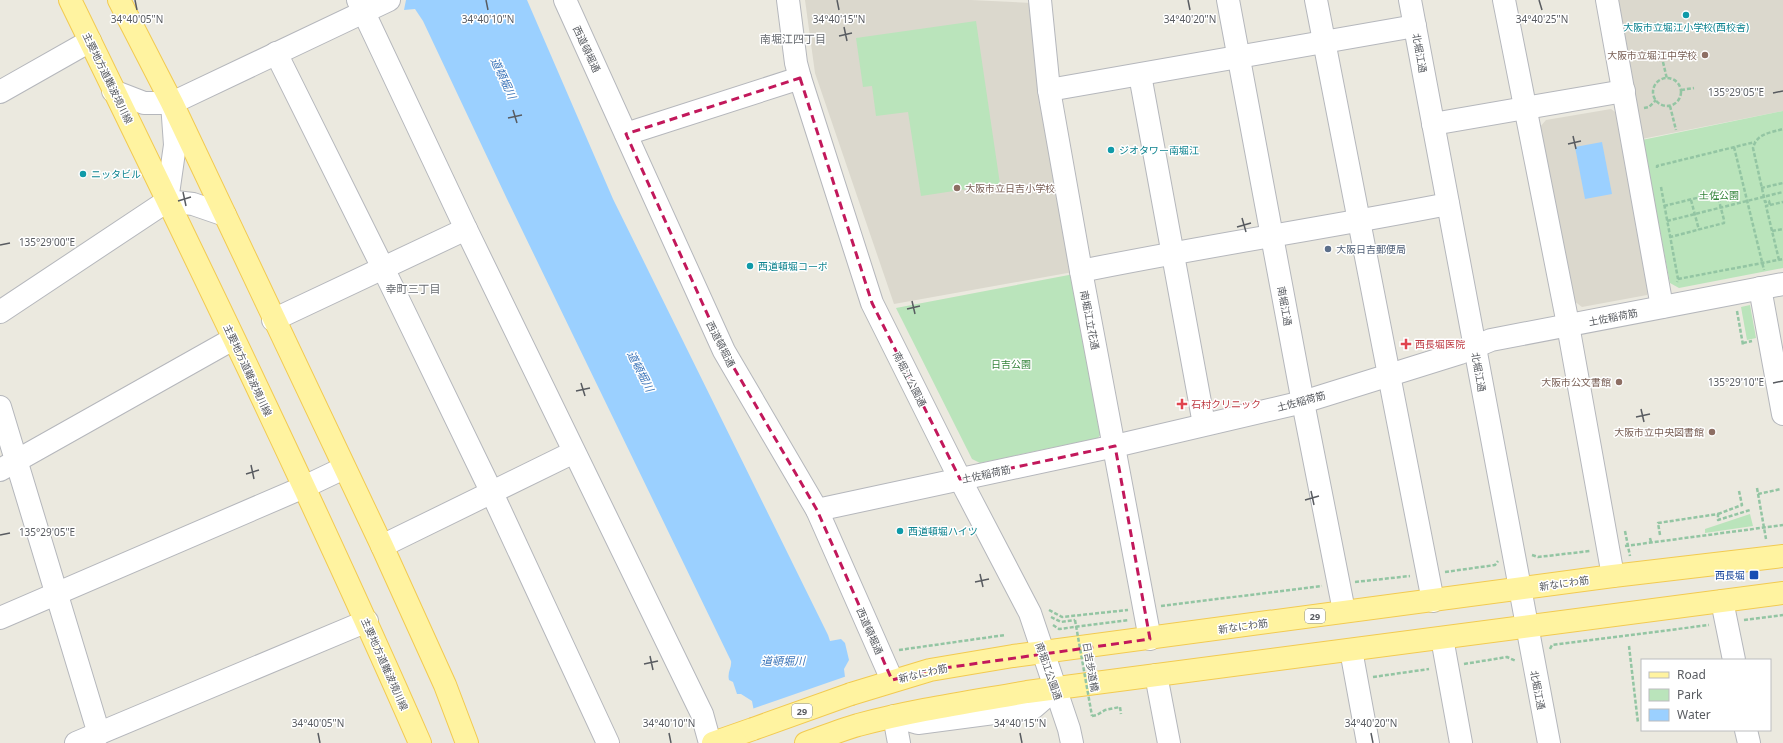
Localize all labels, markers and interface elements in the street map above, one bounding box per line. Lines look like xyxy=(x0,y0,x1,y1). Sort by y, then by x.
marker: 大阪市立堀江小学校(西校舎) xyxy=(1681,10,1691,20)
text: 34°40'05"N xyxy=(111,12,163,26)
text: 34°40'10"N xyxy=(462,12,514,26)
text: 34°40'15"N xyxy=(813,12,865,26)
text: 34°40'20"N xyxy=(1164,12,1216,26)
text: 34°40'25"N xyxy=(1516,12,1568,26)
place label: 大阪市立堀江小学校(西校舎) xyxy=(1623,20,1749,34)
street label: 西道頓堀通 xyxy=(570,23,604,75)
street label: 主要地方道難波境川線 xyxy=(80,30,136,126)
district label: 南堀江四丁目 xyxy=(760,31,826,46)
street label: 北堀江通 xyxy=(1410,32,1430,74)
place label: 大阪市立堀江中学校 xyxy=(1607,48,1697,62)
marker: 大阪市立堀江中学校 xyxy=(1700,50,1710,60)
water label: 道頓堀川 xyxy=(488,55,521,102)
text: 135°29'05"E xyxy=(1708,85,1764,99)
place label: ジオタワー南堀江 xyxy=(1119,143,1199,157)
marker: ジオタワー南堀江 xyxy=(1106,145,1116,155)
place label: ニッタビル xyxy=(91,167,141,181)
marker: ニッタビル xyxy=(78,169,88,179)
place label: 大阪市立日吉小学校 xyxy=(965,181,1055,195)
marker: 大阪市立日吉小学校 xyxy=(952,183,962,193)
park label: 土佐公園 xyxy=(1699,188,1739,202)
text: 135°29'00"E xyxy=(19,235,75,249)
place label: 大阪日吉郵便局 xyxy=(1336,242,1406,256)
marker: 大阪日吉郵便局 xyxy=(1323,244,1333,254)
place label: 西道頓堀コーポ xyxy=(758,259,828,273)
marker: 西道頓堀コーポ xyxy=(745,261,755,271)
district label: 幸町三丁目 xyxy=(386,281,441,296)
street label: 南堀江通 xyxy=(1275,285,1295,327)
street label: 南堀江立花通 xyxy=(1077,289,1103,351)
street label: 土佐稲荷筋 xyxy=(1587,305,1639,329)
street label: 西道頓堀通 xyxy=(703,319,739,369)
street label: 主要地方道難波境川線 xyxy=(221,322,275,418)
place label: 西長堀医院 xyxy=(1415,337,1465,351)
marker: 西長堀医院 xyxy=(1400,338,1412,350)
water label: 道頓堀川 xyxy=(624,348,658,395)
street label: 南堀江公園通 xyxy=(890,349,930,409)
street label: 北堀江通 xyxy=(1469,351,1489,393)
park label: 日吉公園 xyxy=(991,357,1031,371)
place label: 大阪市公文書館 xyxy=(1541,375,1611,389)
text: 135°29'10"E xyxy=(1708,375,1764,389)
marker: 大阪市公文書館 xyxy=(1614,377,1624,387)
street label: 土佐稲荷筋 xyxy=(1275,388,1327,414)
place label: 石村クリニック xyxy=(1191,397,1261,411)
marker: 石村クリニック xyxy=(1176,398,1188,410)
place label: 大阪市立中央図書館 xyxy=(1614,425,1704,439)
marker: 大阪市立中央図書館 xyxy=(1707,427,1717,437)
street label: 土佐稲荷筋 xyxy=(960,462,1012,486)
place label: 西道頓堀ハイツ xyxy=(908,524,978,538)
text: 135°29'05"E xyxy=(19,525,75,539)
marker: 西道頓堀ハイツ xyxy=(895,526,905,536)
place label: 西長堀 xyxy=(1715,568,1745,582)
marker: 西長堀 xyxy=(1748,569,1760,581)
street label: 新なにわ筋 xyxy=(1538,573,1590,593)
street label: 西道頓堀通 xyxy=(853,605,887,657)
road number: 29 xyxy=(1305,609,1325,623)
street label: 主要地方道難波境川線 xyxy=(358,615,412,713)
street label: 新なにわ筋 xyxy=(1217,616,1269,636)
street label: 南堀江公園通 xyxy=(1033,640,1065,702)
street label: 日吉歩道橋 xyxy=(1080,641,1102,693)
water label: 道頓堀川 xyxy=(761,653,806,668)
legend xyxy=(1641,659,1771,731)
street label: 新なにわ筋 xyxy=(897,661,949,685)
text: Road xyxy=(1677,666,1706,683)
street label: 北堀江通 xyxy=(1527,669,1549,711)
text: Park xyxy=(1677,686,1703,703)
road number: 29 xyxy=(792,704,812,718)
text: Water xyxy=(1677,706,1711,723)
text: 34°40'05"N xyxy=(292,716,344,730)
text: 34°40'10"N xyxy=(643,716,695,730)
text: 34°40'15"N xyxy=(994,716,1046,730)
text: 34°40'20"N xyxy=(1345,716,1397,730)

